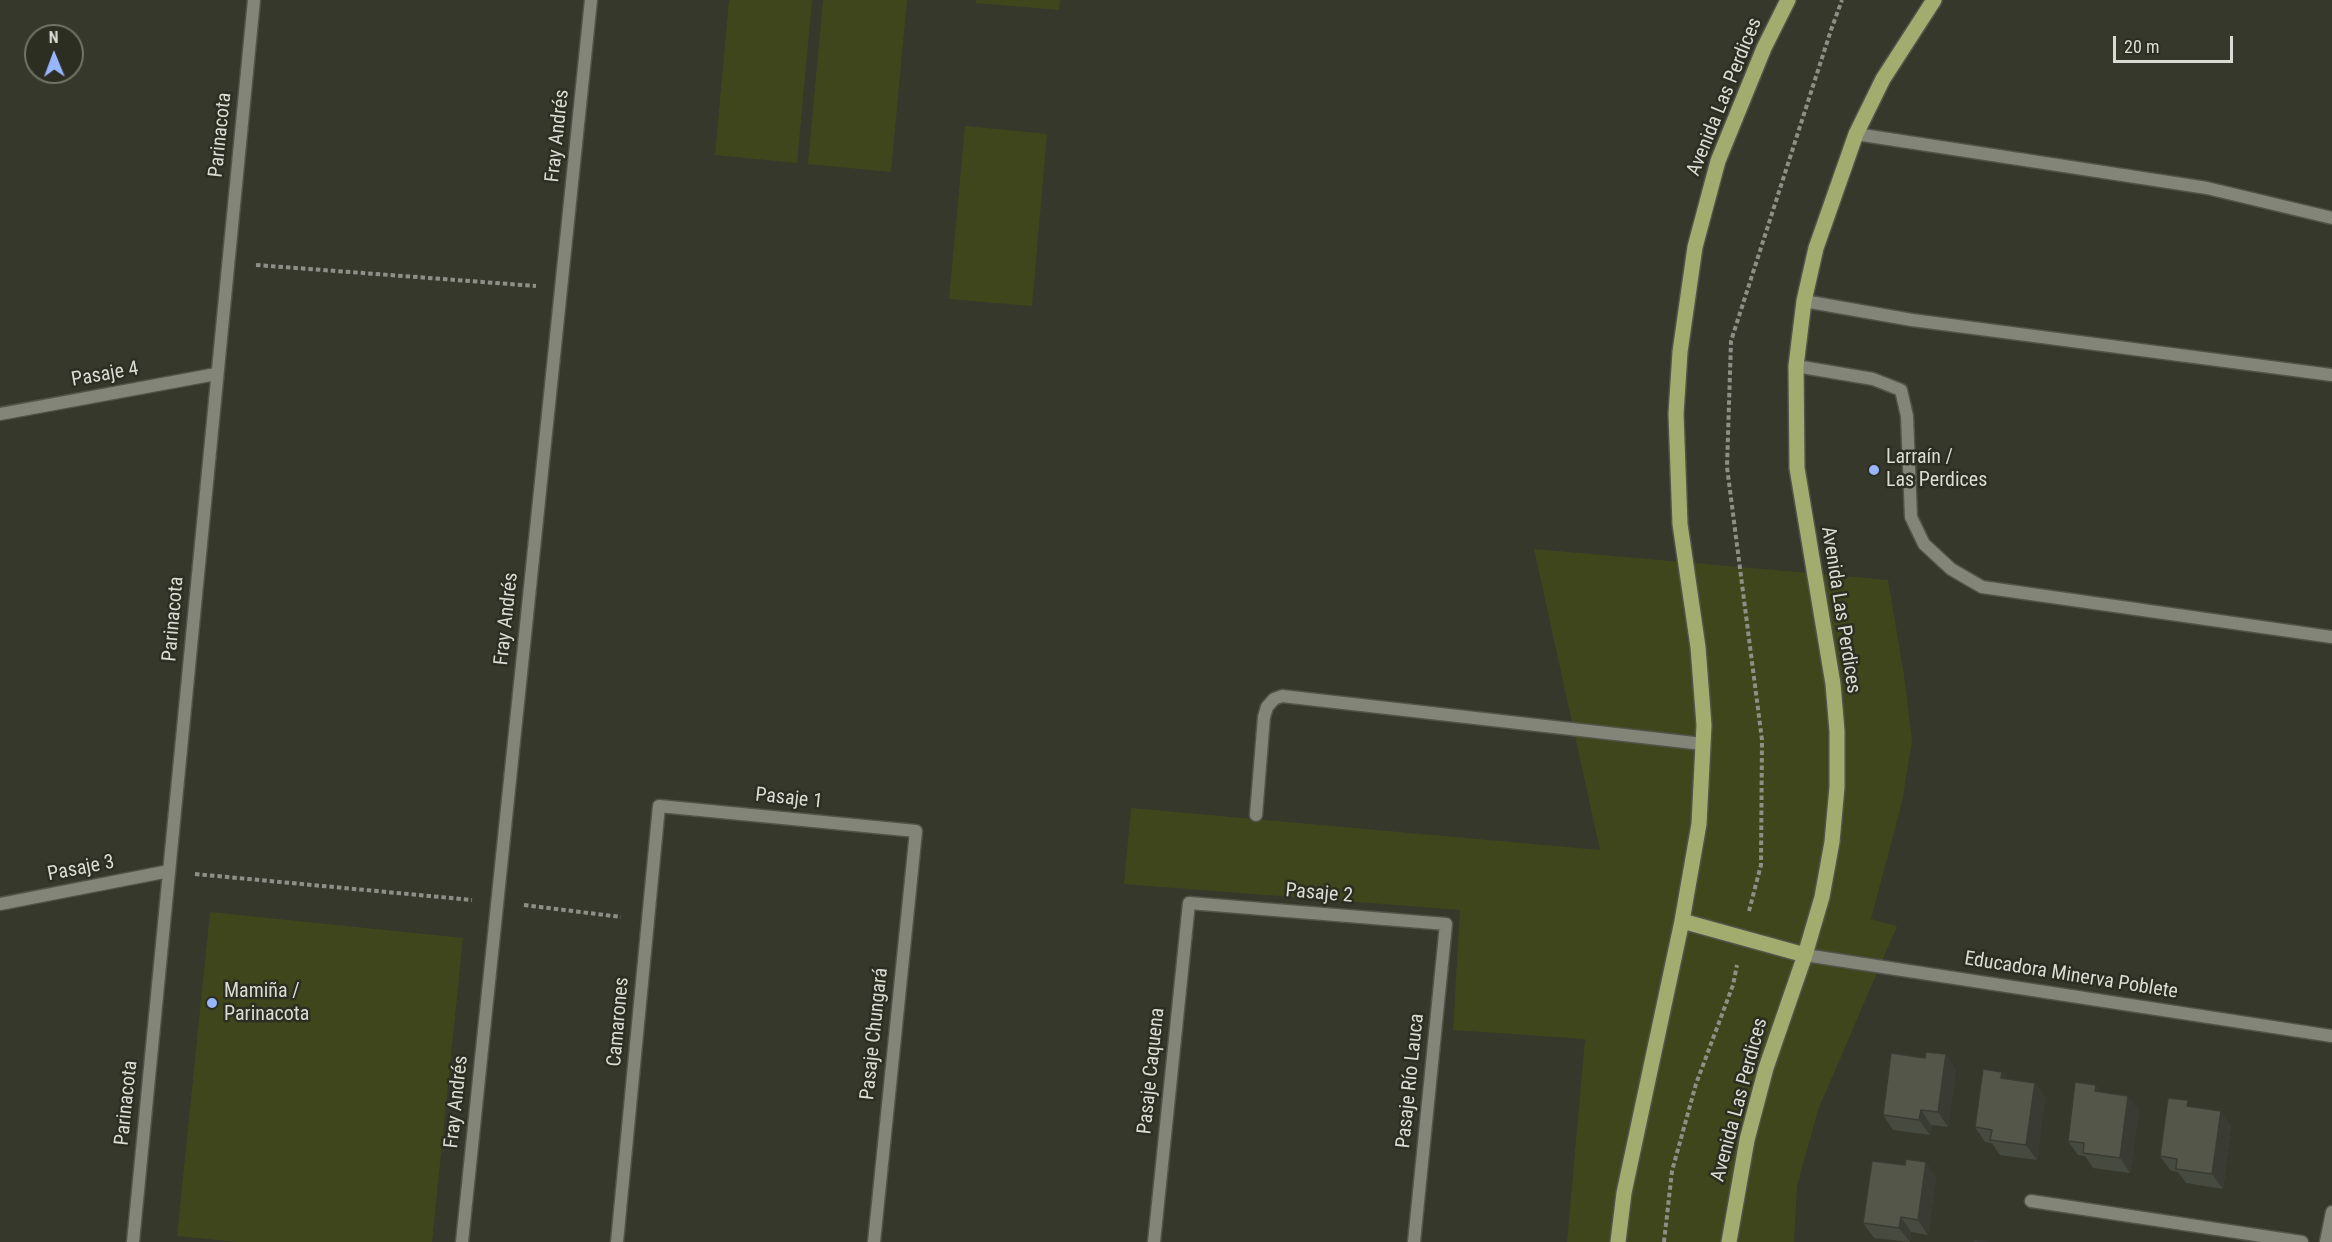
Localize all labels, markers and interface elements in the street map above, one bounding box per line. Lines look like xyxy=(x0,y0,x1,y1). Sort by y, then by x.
street label: Avenida Las Perdices xyxy=(1682,14,1768,180)
north arrow xyxy=(24,24,84,84)
scale bar xyxy=(2116,24,2236,62)
text: N xyxy=(49,28,59,47)
text: 20 m xyxy=(2124,36,2159,57)
street label: Fray Andrés xyxy=(541,89,575,183)
street label: Parinacota xyxy=(205,91,237,179)
street label: Pasaje 4 xyxy=(70,357,140,393)
place label: Larraín / Las Perdices xyxy=(1886,446,1987,493)
marker: Larraín / Las Perdices xyxy=(1867,463,1881,477)
street label: Avenida Las Perdices xyxy=(1815,525,1865,695)
street label: Fray Andrés xyxy=(490,572,524,666)
street label: Parinacota xyxy=(158,575,190,663)
street label: Pasaje 1 xyxy=(754,784,824,814)
street label: Pasaje 3 xyxy=(46,851,116,887)
street label: Pasaje 2 xyxy=(1284,879,1354,909)
street label: Educadora Minerva Poblete xyxy=(1963,947,2179,1005)
street label: Pasaje Chungará xyxy=(856,967,894,1101)
street label: Camarones xyxy=(603,976,635,1068)
place label: Mamiña / Parinacota xyxy=(224,980,309,1027)
marker: Mamiña / Parinacota xyxy=(205,996,219,1010)
street label: Pasaje Caquena xyxy=(1133,1007,1171,1135)
street label: Pasaje Río Lauca xyxy=(1392,1012,1430,1150)
street label: Avenida Las Perdices xyxy=(1707,1016,1773,1184)
street label: Fray Andrés xyxy=(440,1055,474,1149)
street label: Parinacota xyxy=(111,1059,143,1147)

